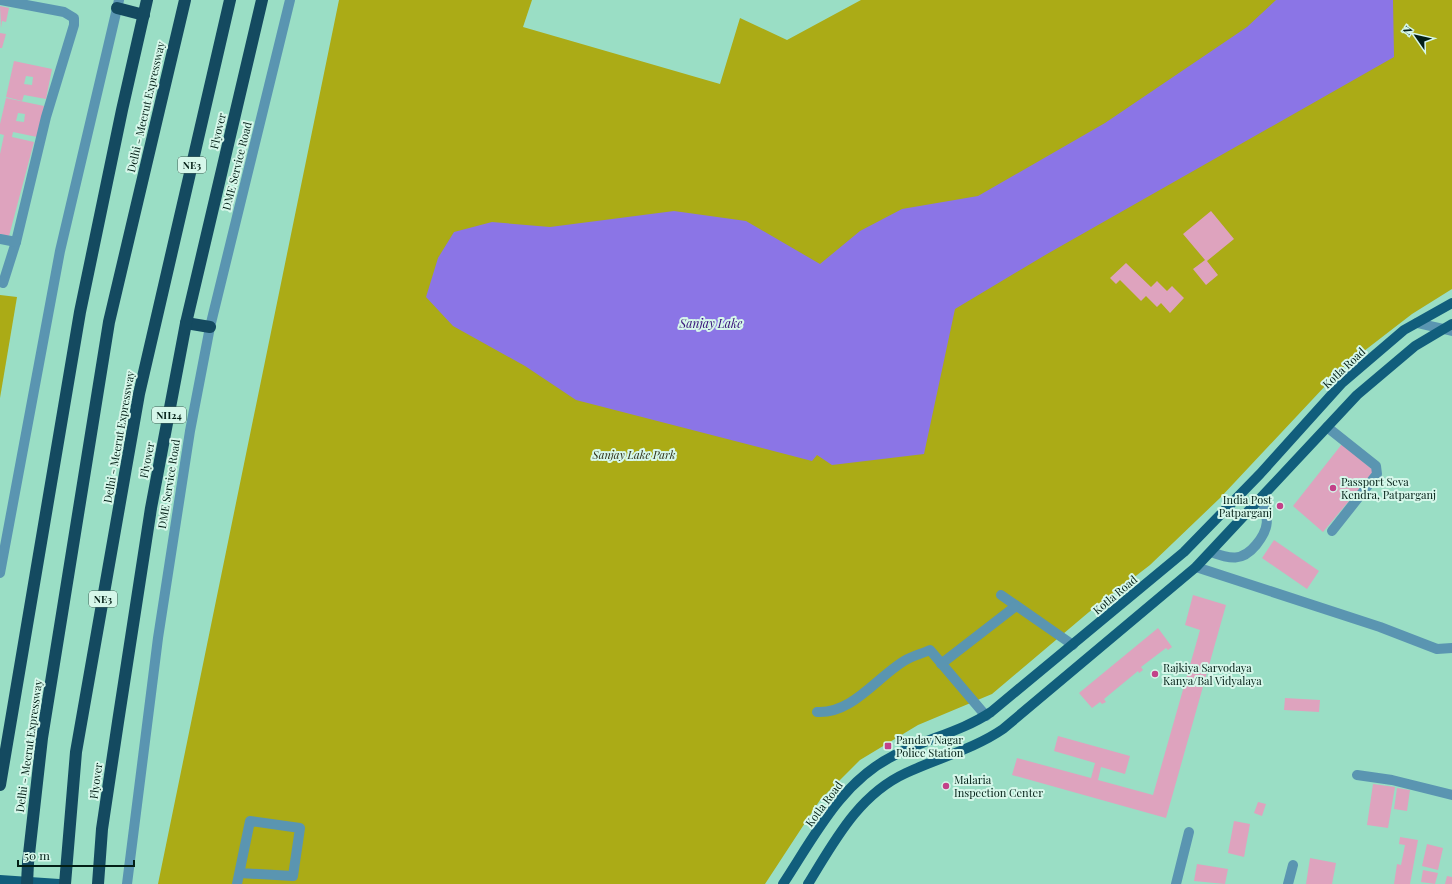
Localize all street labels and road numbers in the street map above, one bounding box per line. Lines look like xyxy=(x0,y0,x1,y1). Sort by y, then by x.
street label: Delhi - Meerut Expressway xyxy=(123,40,168,174)
street label: Flyover xyxy=(206,111,229,150)
street label: DME Service Road xyxy=(218,120,255,212)
road number: NE3 xyxy=(178,157,206,173)
street label: Kotla Road xyxy=(1319,344,1369,391)
street label: Delhi - Meerut Expressway xyxy=(100,369,138,504)
road number: NH24 xyxy=(152,407,186,423)
street label: DME Service Road xyxy=(154,437,183,530)
street label: Flyover xyxy=(136,440,157,479)
street label: Kotla Road xyxy=(1089,571,1140,618)
road number: NE3 xyxy=(89,591,117,607)
street label: Delhi - Meerut Expressway xyxy=(12,678,45,813)
street label: Flyover xyxy=(86,762,105,800)
street label: Kotla Road xyxy=(802,777,846,830)

